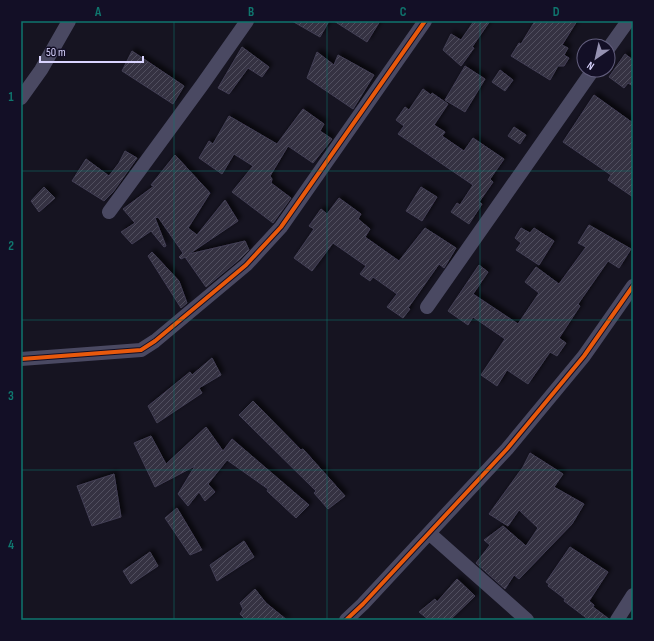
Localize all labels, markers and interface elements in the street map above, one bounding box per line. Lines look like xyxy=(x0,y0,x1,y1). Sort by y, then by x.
text: A xyxy=(94,4,102,20)
text: B xyxy=(248,4,254,20)
text: C xyxy=(400,4,407,20)
text: D xyxy=(553,4,560,20)
scale bar xyxy=(40,38,143,64)
north arrow xyxy=(576,38,616,78)
text: 50 m xyxy=(46,45,66,60)
text: N xyxy=(585,59,597,73)
text: 1 xyxy=(8,89,14,105)
text: 2 xyxy=(8,238,14,254)
text: 3 xyxy=(8,388,14,404)
text: 4 xyxy=(8,537,14,553)

